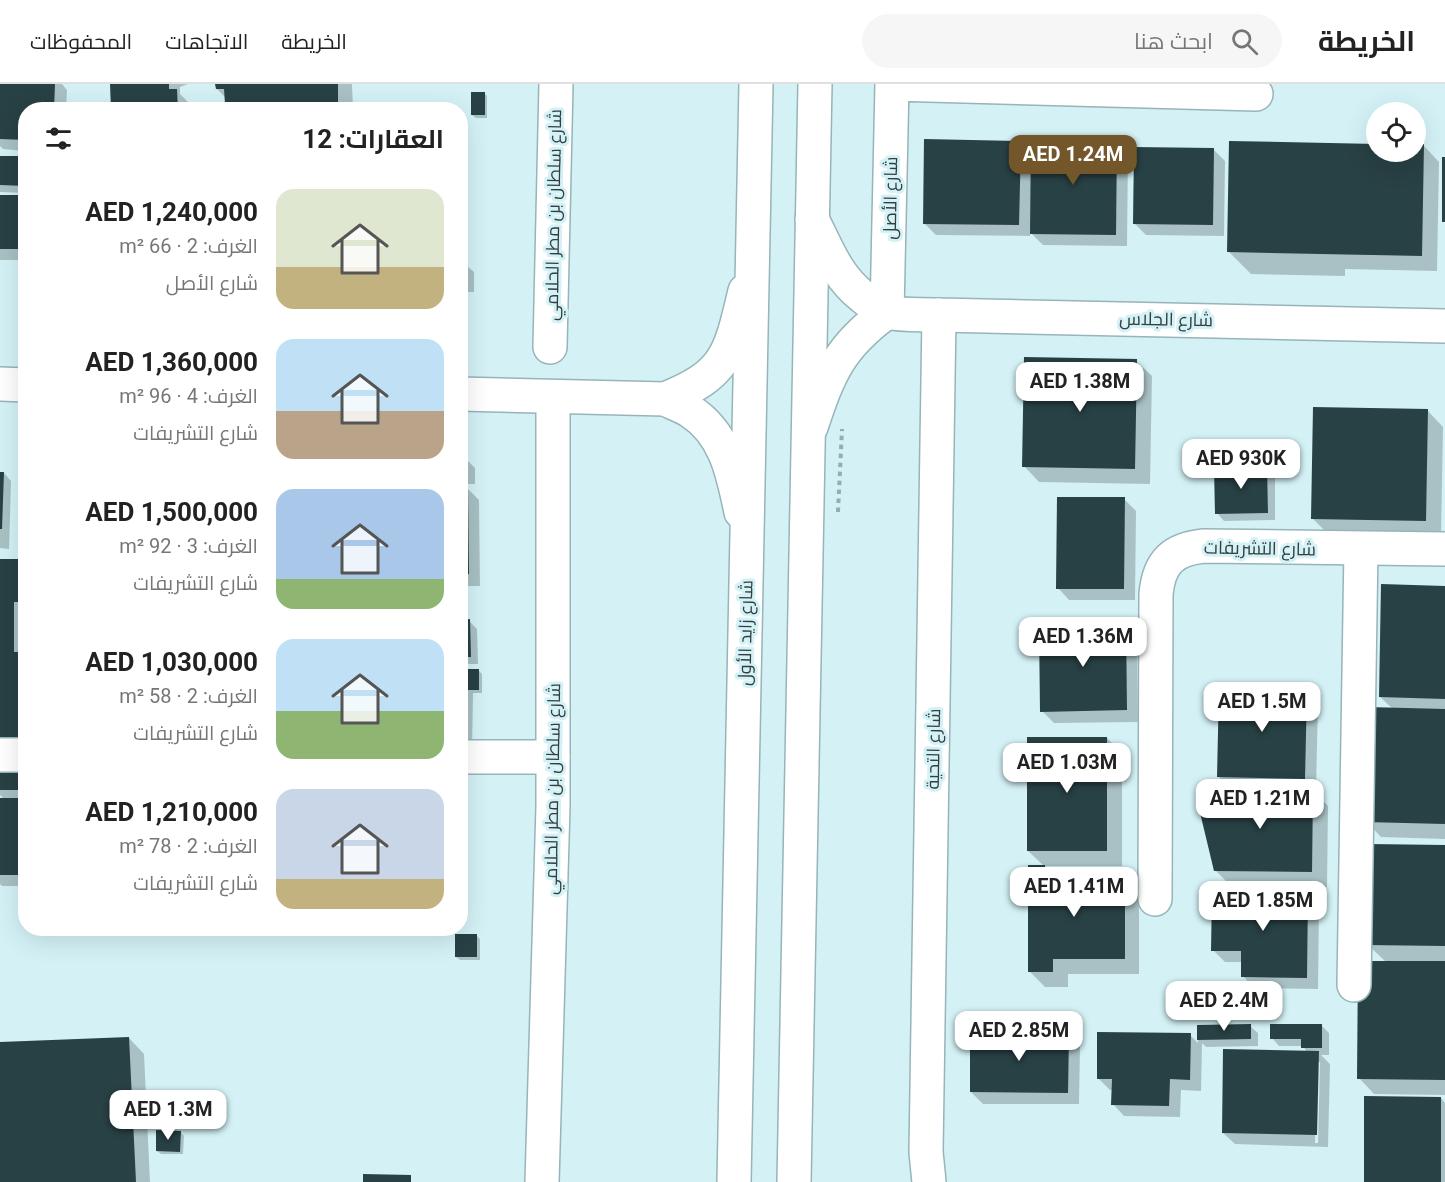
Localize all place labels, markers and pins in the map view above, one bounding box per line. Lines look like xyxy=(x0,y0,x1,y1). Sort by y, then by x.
pin: AED 1.24M xyxy=(1004,135,1142,186)
pin: AED 1.38M xyxy=(1011,362,1149,413)
pin: AED 930K xyxy=(1179,439,1303,490)
pin: AED 1.36M xyxy=(1014,617,1152,668)
pin: AED 1.5M xyxy=(1200,682,1324,733)
pin: AED 1.03M xyxy=(998,743,1136,794)
pin: AED 1.21M xyxy=(1191,779,1329,830)
pin: AED 1.41M xyxy=(1005,867,1143,918)
pin: AED 1.85M xyxy=(1194,881,1332,932)
pin: AED 2.4M xyxy=(1162,981,1286,1032)
pin: AED 2.85M xyxy=(950,1011,1088,1062)
pin: AED 1.3M xyxy=(106,1090,230,1141)

